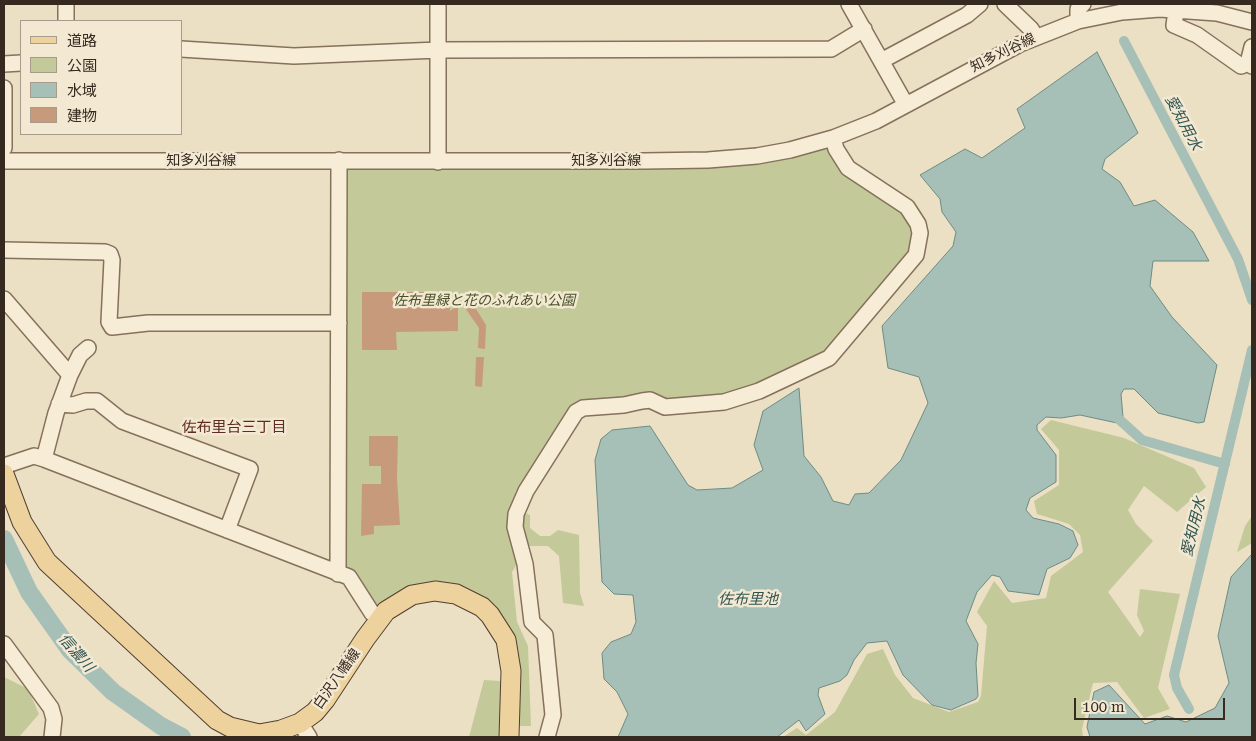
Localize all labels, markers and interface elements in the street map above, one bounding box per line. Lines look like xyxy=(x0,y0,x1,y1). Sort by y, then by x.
legend xyxy=(20,20,182,135)
street label: 知多刈谷線 xyxy=(968,30,1038,76)
text: 道路 xyxy=(67,32,97,50)
text: 公園 xyxy=(67,57,97,75)
text: 水域 xyxy=(67,82,97,100)
water label: 愛知用水 xyxy=(1161,92,1205,154)
text: 建物 xyxy=(67,107,97,125)
street label: 知多刈谷線 xyxy=(166,153,236,169)
street label: 知多刈谷線 xyxy=(571,153,641,169)
park label: 佐布里緑と花のふれあい公園 xyxy=(393,293,575,309)
district label: 佐布里台三丁目 xyxy=(182,419,286,437)
water label: 愛知用水 xyxy=(1178,496,1210,558)
water label: 佐布里池 xyxy=(718,591,778,609)
water label: 信濃川 xyxy=(54,630,98,676)
street label: 白沢八幡線 xyxy=(310,646,364,712)
scale bar xyxy=(1076,688,1227,720)
text: 100 m xyxy=(1082,698,1125,716)

